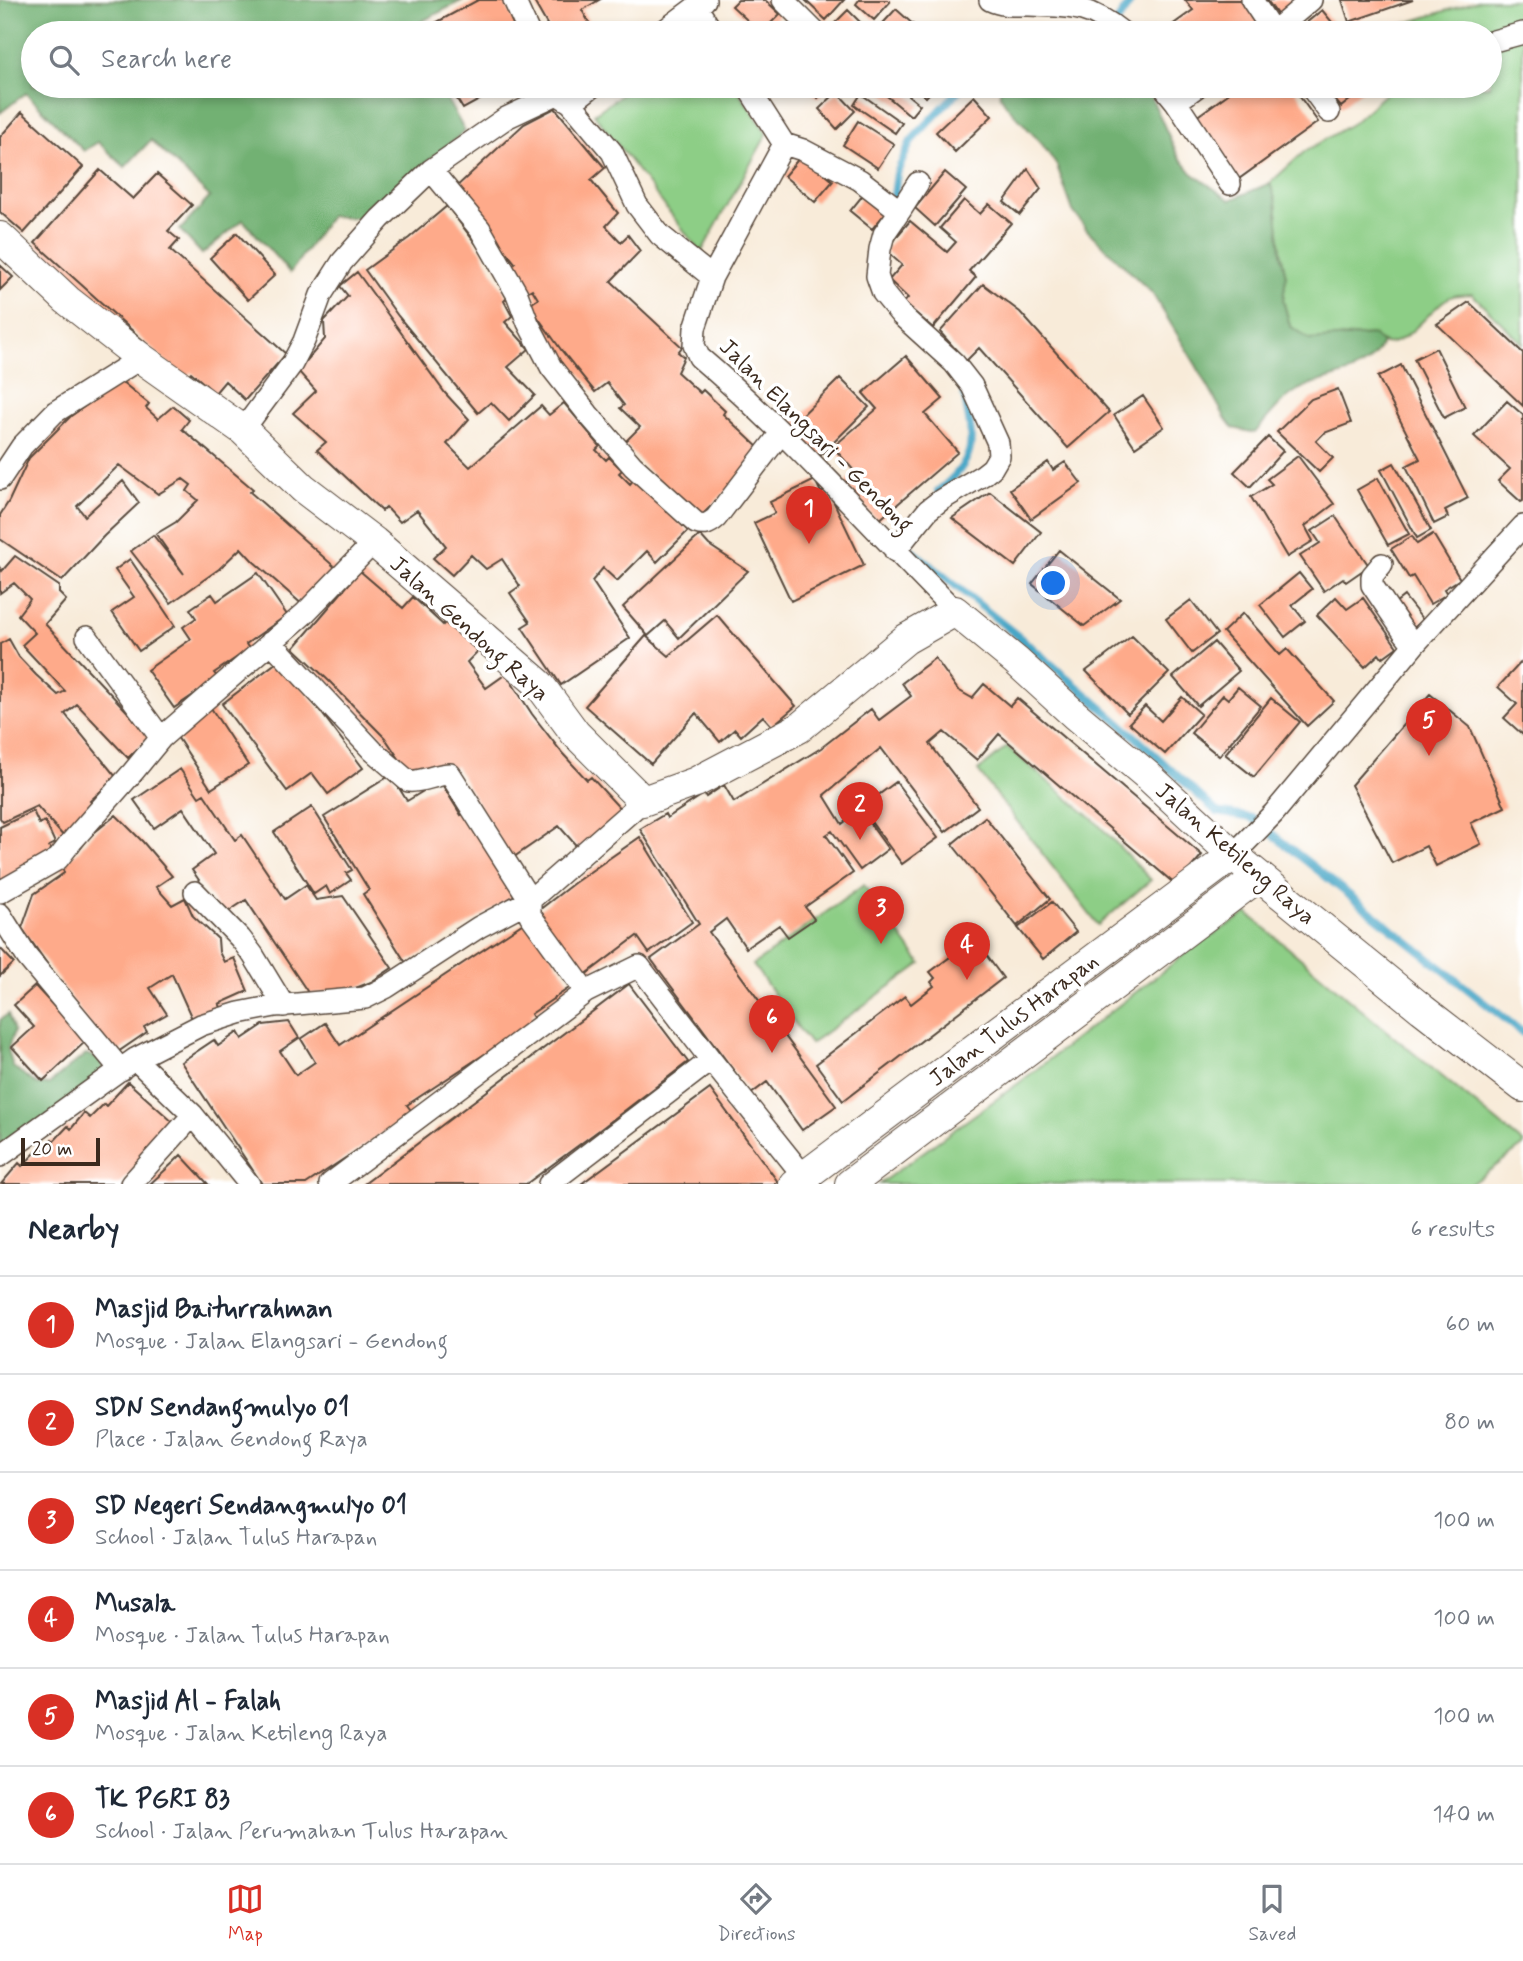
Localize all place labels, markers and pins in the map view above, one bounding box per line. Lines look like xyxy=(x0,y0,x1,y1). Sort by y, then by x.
pin: 1 xyxy=(786,486,832,544)
pin: 5 xyxy=(1406,698,1452,756)
pin: 2 xyxy=(837,782,883,840)
pin: 3 xyxy=(858,886,904,944)
pin: 4 xyxy=(944,922,990,980)
pin: 6 xyxy=(749,995,795,1053)

